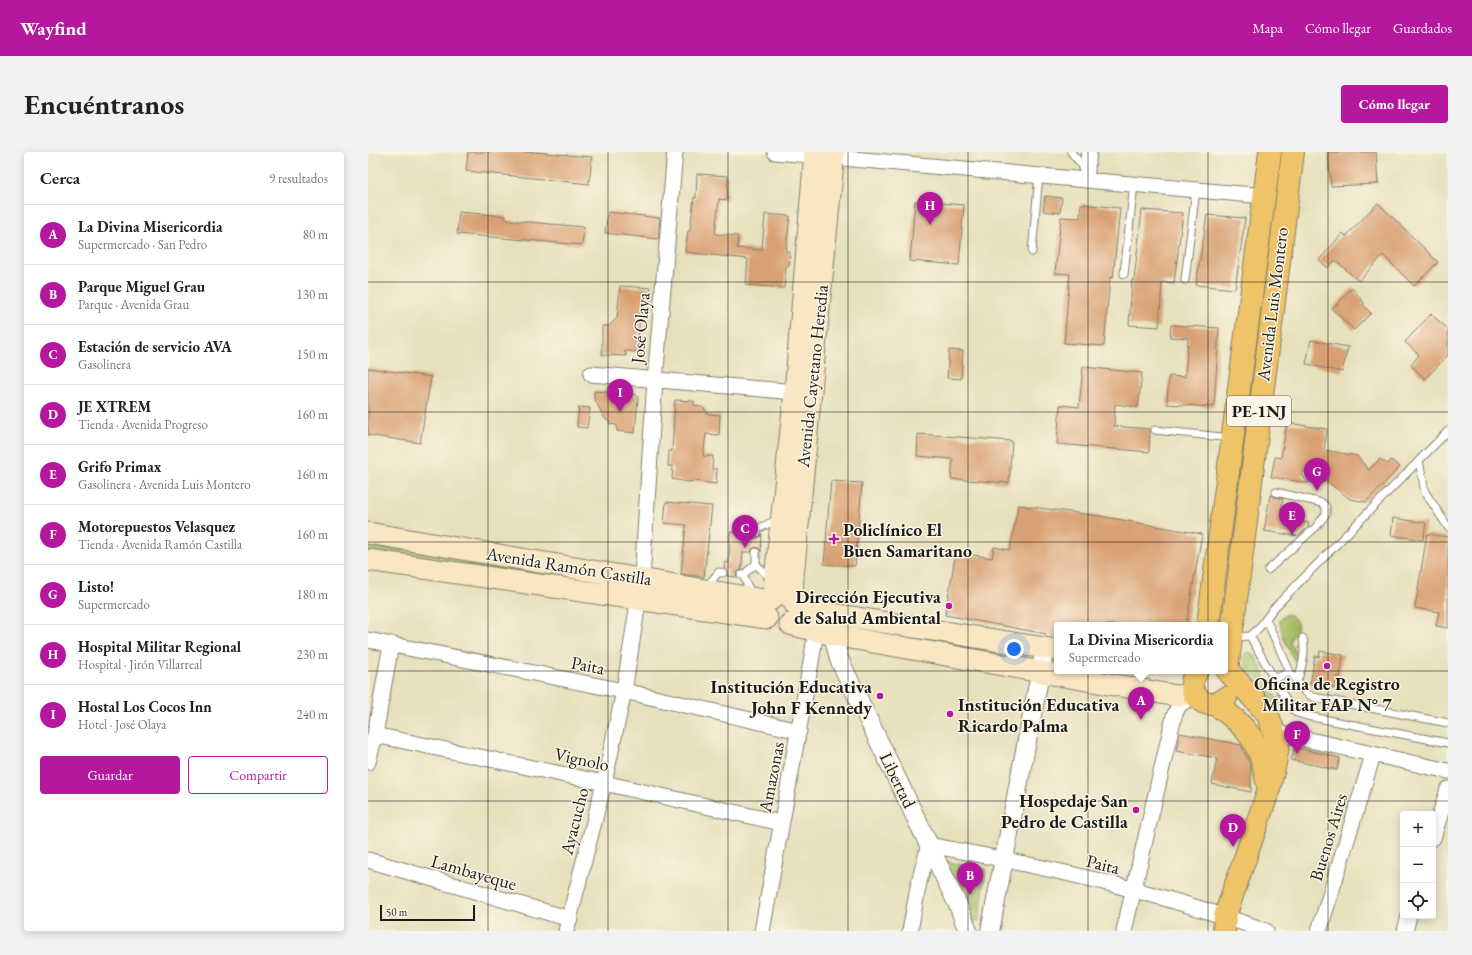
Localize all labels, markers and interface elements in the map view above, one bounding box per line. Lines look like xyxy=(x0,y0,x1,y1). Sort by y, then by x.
text: Wayfind xyxy=(20,16,87,41)
text: Mapa xyxy=(1252,19,1283,37)
text: Cómo llegar xyxy=(1305,19,1371,37)
text: Guardados xyxy=(1393,19,1452,37)
button: Cómo llegar xyxy=(1341,85,1448,123)
text: Encuéntranos xyxy=(24,86,184,122)
text: Cerca xyxy=(40,167,80,189)
text: 9 resultados xyxy=(269,170,328,187)
pin: H xyxy=(917,192,943,225)
text: La Divina Misericordia xyxy=(78,217,223,236)
text: A xyxy=(48,226,58,243)
text: 80 m xyxy=(303,226,328,243)
street label: Avenida Luis Montero xyxy=(1251,226,1293,383)
text: Supermercado · San Pedro xyxy=(78,236,207,253)
text: Parque Miguel Grau xyxy=(78,277,205,296)
street label: Avenida Cayetano Heredia xyxy=(791,283,833,470)
text: B xyxy=(49,286,57,303)
text: 130 m xyxy=(297,286,328,303)
street label: José Olaya xyxy=(625,291,655,367)
text: Parque · Avenida Grau xyxy=(78,296,189,313)
text: Estación de servicio AVA xyxy=(78,337,232,356)
text: C xyxy=(48,346,58,363)
text: 150 m xyxy=(297,346,328,363)
text: Gasolinera xyxy=(78,356,131,373)
pin: I xyxy=(607,379,633,412)
road number: PE-1NJ xyxy=(1227,396,1291,426)
text: JE XTREM xyxy=(78,397,151,416)
text: D xyxy=(48,406,58,423)
text: 160 m xyxy=(297,406,328,423)
text: Tienda · Avenida Progreso xyxy=(78,416,208,433)
text: Grifo Primax xyxy=(78,457,161,476)
pin: G xyxy=(1304,458,1330,491)
text: E xyxy=(49,466,57,483)
text: 160 m xyxy=(297,466,328,483)
text: Gasolinera · Avenida Luis Montero xyxy=(78,476,251,493)
pin: E xyxy=(1279,502,1305,535)
pin: C xyxy=(732,515,758,548)
text: Motorepuestos Velasquez xyxy=(78,517,235,536)
place label: Policlínico El Buen Samaritano xyxy=(843,518,972,562)
text: F xyxy=(49,526,57,543)
text: 160 m xyxy=(297,526,328,543)
marker: Policlínico El Buen Samaritano xyxy=(828,533,840,545)
text: Tienda · Avenida Ramón Castilla xyxy=(78,536,242,553)
street label: Avenida Ramón Castilla xyxy=(484,541,654,591)
text: Listo! xyxy=(78,577,114,596)
place label: Dirección Ejecutiva de Salud Ambiental xyxy=(794,585,941,629)
text: G xyxy=(48,586,58,603)
text: 180 m xyxy=(297,586,328,603)
text: Supermercado xyxy=(78,596,150,613)
marker: Dirección Ejecutiva de Salud Ambiental xyxy=(944,601,954,611)
popup xyxy=(1054,622,1228,674)
text: La Divina Misericordia xyxy=(1069,630,1213,649)
text: Hospital Militar Regional xyxy=(78,637,241,656)
your location xyxy=(1004,639,1024,659)
text: H xyxy=(48,646,58,663)
text: 230 m xyxy=(297,646,328,663)
text: Supermercado xyxy=(1069,649,1141,666)
street label: Paita xyxy=(569,651,607,680)
text: Hospital · Jirón Villarreal xyxy=(78,656,202,673)
marker: Oficina de Registro Militar FAP N° 7 xyxy=(1322,661,1332,671)
place label: Oficina de Registro Militar FAP N° 7 xyxy=(1254,672,1400,716)
place label: Institución Educativa John F Kennedy xyxy=(711,675,872,719)
pin: A xyxy=(1128,687,1154,720)
marker: Institución Educativa John F Kennedy xyxy=(875,691,885,701)
place label: Institución Educativa Ricardo Palma xyxy=(958,693,1120,737)
text: Hostal Los Cocos Inn xyxy=(78,697,212,716)
text: I xyxy=(51,706,55,723)
text: 240 m xyxy=(297,706,328,723)
marker: Institución Educativa Ricardo Palma xyxy=(945,709,955,719)
text: Hotel · José Olaya xyxy=(78,716,167,733)
pin: F xyxy=(1284,721,1310,754)
street label: Amazonas xyxy=(753,740,789,815)
street label: Vignolo xyxy=(553,742,612,776)
street label: Libertad xyxy=(875,748,922,812)
button: Guardar xyxy=(40,756,180,794)
button: Compartir xyxy=(188,756,328,794)
street label: Ayacucho xyxy=(554,785,593,858)
place label: Hospedaje San Pedro de Castilla xyxy=(1001,789,1128,833)
street label: Buenos Aires xyxy=(1304,790,1352,884)
marker: Hospedaje San Pedro de Castilla xyxy=(1131,805,1141,815)
map controls xyxy=(1400,811,1436,919)
button: + xyxy=(1400,811,1436,847)
pin: D xyxy=(1220,814,1246,847)
button: − xyxy=(1400,847,1436,883)
street label: Lambayeque xyxy=(429,849,519,895)
street label: Paita xyxy=(1084,849,1123,879)
pin: B xyxy=(957,862,983,895)
button: locate xyxy=(1400,883,1436,919)
scale bar xyxy=(380,903,475,922)
text: 50 m xyxy=(386,905,407,919)

